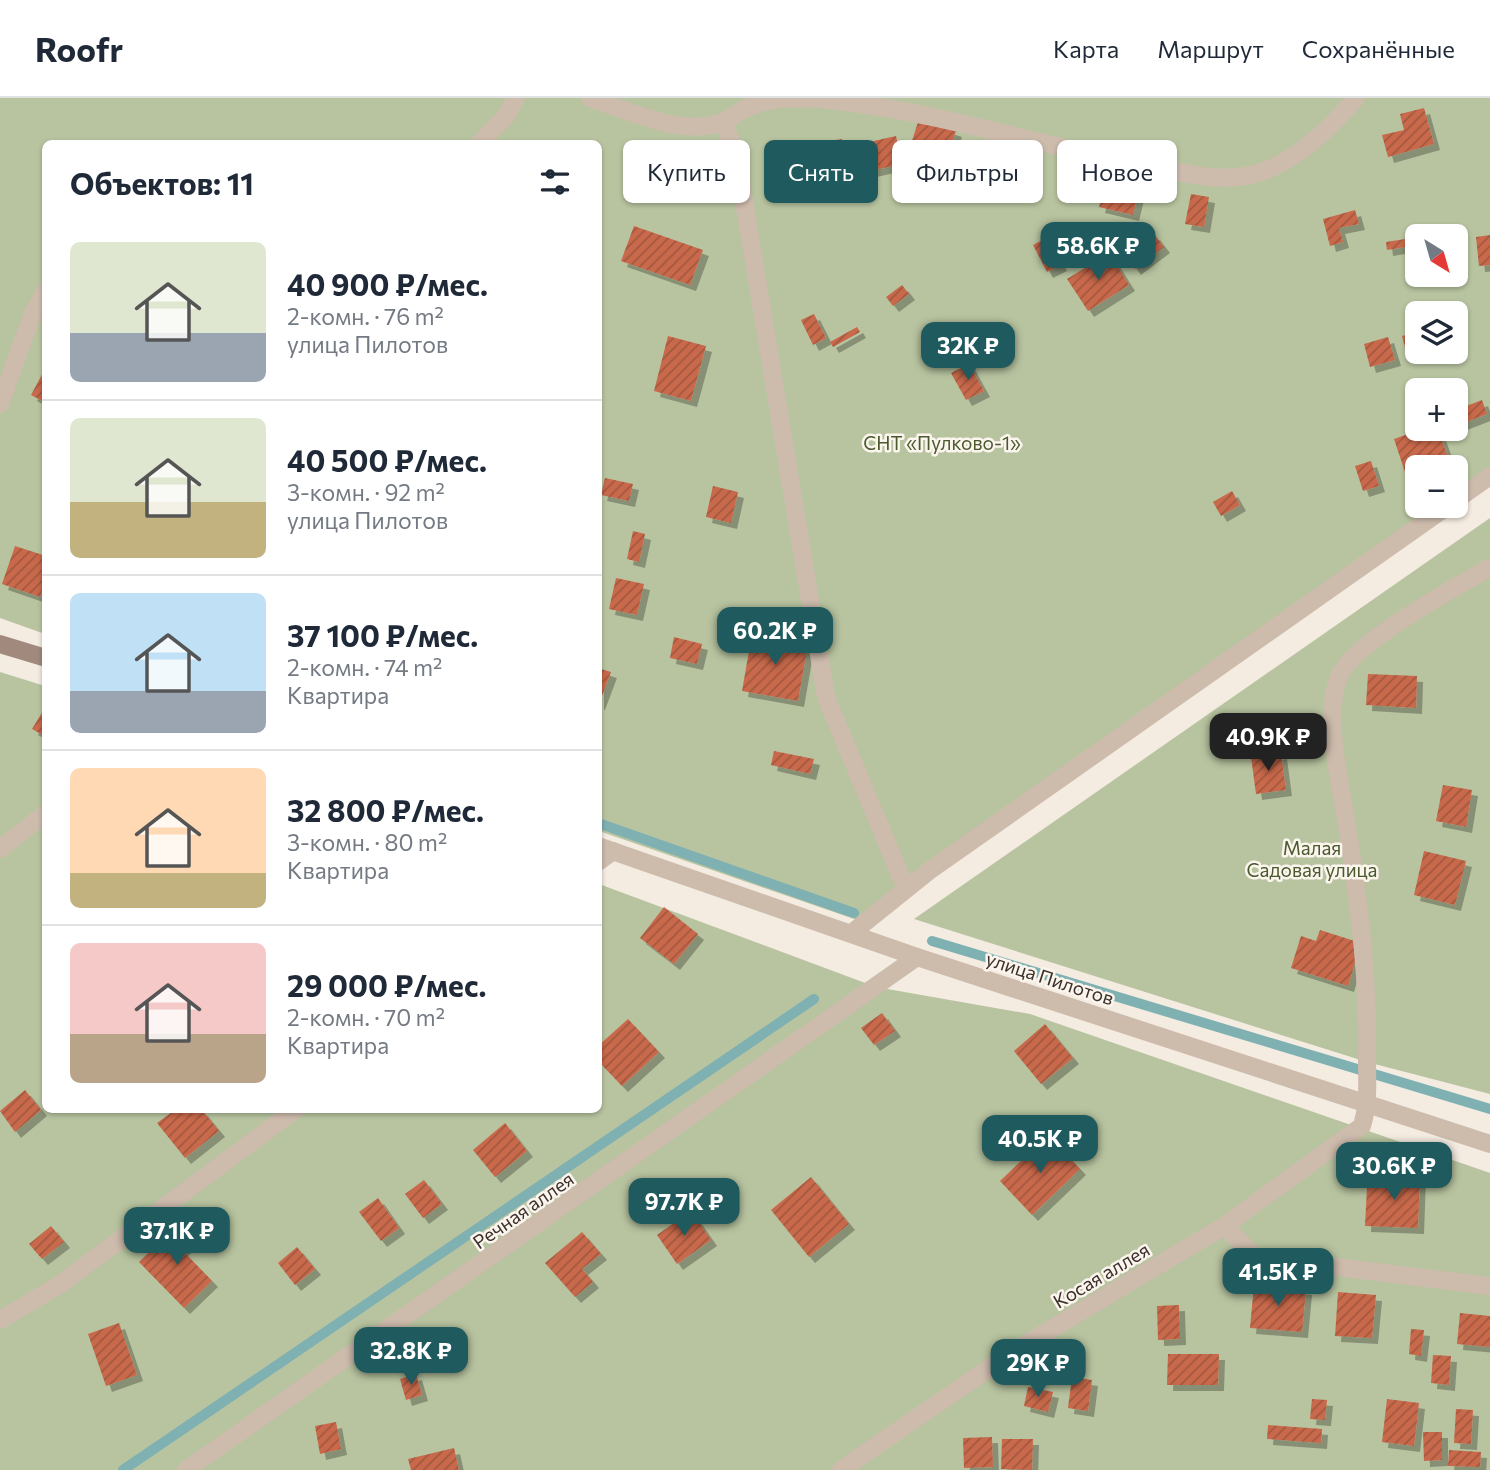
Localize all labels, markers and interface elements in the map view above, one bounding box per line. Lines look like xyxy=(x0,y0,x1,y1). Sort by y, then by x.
text: Roofr xyxy=(35,28,123,69)
text: Карта xyxy=(1053,34,1119,63)
text: Маршрут xyxy=(1157,34,1264,63)
text: Сохранённые xyxy=(1302,34,1455,63)
chip: Купить xyxy=(623,140,750,203)
chip: Снять xyxy=(764,140,878,203)
chip: Фильтры xyxy=(892,140,1043,203)
chip: Новое xyxy=(1057,140,1177,203)
icon: filters xyxy=(536,163,574,201)
text: Объектов: 11 xyxy=(70,164,254,201)
pin: 58.6K ₽ xyxy=(1033,222,1163,282)
north arrow xyxy=(1405,224,1468,287)
map controls xyxy=(1405,224,1468,518)
text: 58.6K ₽ xyxy=(1057,231,1139,259)
text: 40 900 ₽/мес. xyxy=(287,265,488,302)
icon: home xyxy=(126,270,210,354)
button: layers xyxy=(1405,301,1468,364)
text: 2-комн. · 76 m² xyxy=(287,302,444,330)
pin: 32K ₽ xyxy=(919,322,1017,382)
text: улица Пилотов xyxy=(287,330,448,358)
text: 32K ₽ xyxy=(937,331,999,359)
button: + xyxy=(1405,378,1468,441)
park label: СНТ «Пулково-1» xyxy=(863,431,1021,454)
text: 40 500 ₽/мес. xyxy=(287,441,487,478)
icon: home xyxy=(126,446,210,530)
button: − xyxy=(1405,455,1468,518)
text: 3-комн. · 92 m² xyxy=(287,478,445,506)
text: улица Пилотов xyxy=(287,506,448,534)
pin: 60.2K ₽ xyxy=(710,608,840,667)
text: 37 100 ₽/мес. xyxy=(287,616,478,653)
text: 60.2K ₽ xyxy=(733,616,817,644)
icon: home xyxy=(126,621,210,705)
text: 2-комн. · 74 m² xyxy=(287,653,442,681)
text: Квартира xyxy=(287,681,389,709)
pin: 40.9K ₽ xyxy=(1203,714,1333,773)
text: 40.9K ₽ xyxy=(1226,722,1310,750)
text: 32 800 ₽/мес. xyxy=(287,791,484,828)
icon: home xyxy=(126,796,210,880)
text: 3-комн. · 80 m² xyxy=(287,828,447,856)
park label: Малая Садовая улица xyxy=(1247,836,1377,881)
text: Квартира xyxy=(287,856,389,884)
street label: улица Пилотов xyxy=(983,946,1117,1010)
text: 29 000 ₽/мес. xyxy=(287,966,486,1003)
icon: home xyxy=(126,971,210,1055)
text: 2-комн. · 70 m² xyxy=(287,1003,445,1031)
text: Квартира xyxy=(287,1031,389,1059)
pin: 40.5K ₽ xyxy=(975,1116,1105,1175)
text: 40.5K ₽ xyxy=(998,1124,1082,1152)
pin: 30.6K ₽ xyxy=(1329,1142,1459,1202)
text: 30.6K ₽ xyxy=(1352,1151,1436,1179)
street label: Речная аллея xyxy=(468,1167,578,1253)
pin: 97.7K ₽ xyxy=(619,1178,749,1238)
text: 97.7K ₽ xyxy=(645,1187,723,1215)
pin: 37.1K ₽ xyxy=(112,1208,242,1267)
text: 37.1K ₽ xyxy=(140,1216,214,1244)
street label: Косая аллея xyxy=(1049,1237,1153,1313)
pin: 41.5K ₽ xyxy=(1213,1248,1343,1308)
text: 41.5K ₽ xyxy=(1239,1257,1317,1285)
pin: 32.8K ₽ xyxy=(346,1328,476,1387)
text: 32.8K ₽ xyxy=(370,1336,452,1364)
pin: 29K ₽ xyxy=(989,1340,1087,1399)
text: 29K ₽ xyxy=(1007,1348,1069,1376)

